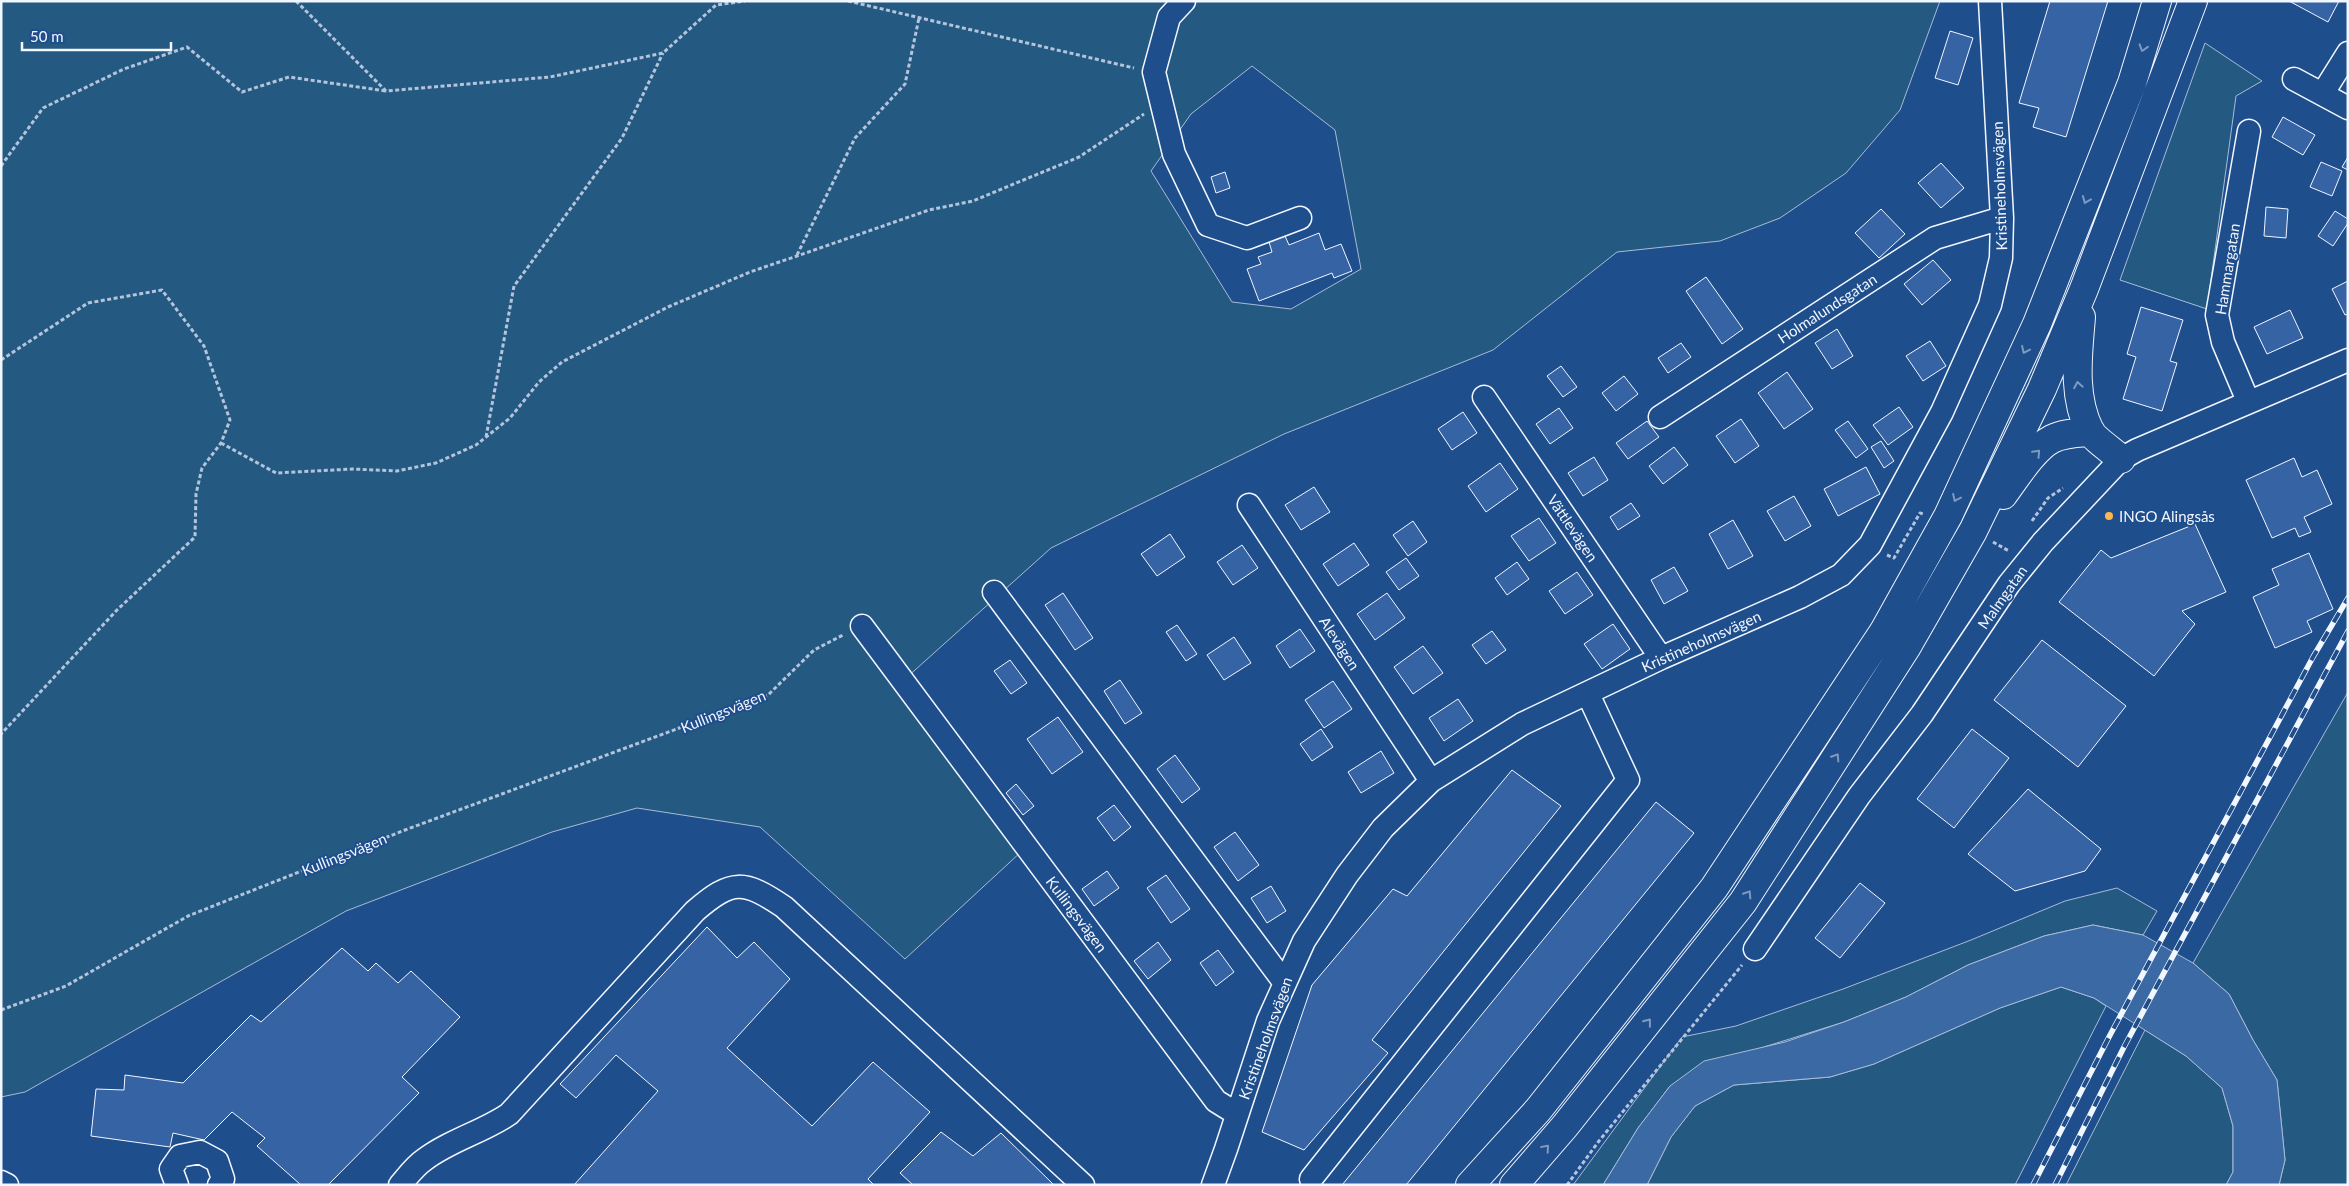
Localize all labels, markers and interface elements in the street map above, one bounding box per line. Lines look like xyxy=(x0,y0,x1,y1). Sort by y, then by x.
scale bar xyxy=(22,20,171,52)
text: 50 m xyxy=(30,27,64,45)
one-way arrow xyxy=(2138,43,2148,52)
street label: Kristineholmsvägen xyxy=(1988,121,2010,251)
one-way arrow xyxy=(2082,195,2092,204)
street label: Hammargatan xyxy=(2211,222,2243,316)
street label: Holmalundsgatan xyxy=(1774,269,1880,347)
one-way arrow xyxy=(2021,345,2031,354)
one-way arrow xyxy=(2074,381,2084,389)
one-way arrow xyxy=(2031,450,2040,459)
street label: Vättlevägen xyxy=(1544,491,1602,565)
one-way arrow xyxy=(1952,493,1963,502)
place label: INGO Alingsås xyxy=(2119,507,2215,525)
marker: INGO Alingsås xyxy=(2103,510,2115,522)
street label: Malmgatan xyxy=(1974,562,2030,632)
street label: Kristineholmsvägen xyxy=(1638,607,1764,675)
street label: Alevägen xyxy=(1316,613,1364,673)
street label: Kullingsvägen xyxy=(678,686,768,736)
one-way arrow xyxy=(1830,754,1839,763)
street label: Kullingsvägen xyxy=(299,829,389,879)
street label: Kullingsvägen xyxy=(1043,873,1111,955)
one-way arrow xyxy=(1742,890,1752,899)
street label: Kristineholmsvägen xyxy=(1234,974,1296,1102)
one-way arrow xyxy=(1642,1018,1651,1028)
one-way arrow xyxy=(1540,1145,1549,1154)

